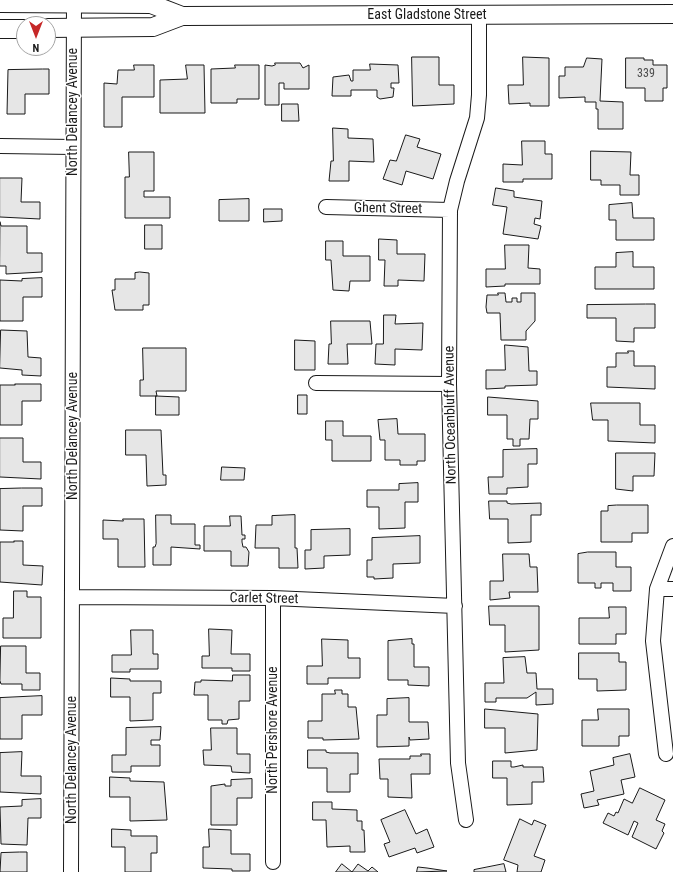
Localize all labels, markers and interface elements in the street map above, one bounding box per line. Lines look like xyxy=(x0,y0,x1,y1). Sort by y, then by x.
street label: East Gladstone Street xyxy=(367,7,487,23)
north arrow xyxy=(16,16,56,56)
text: N xyxy=(33,41,39,54)
street label: North Delancey Avenue xyxy=(65,48,81,176)
house number: 339 xyxy=(637,67,655,81)
street label: Ghent Street xyxy=(354,200,422,218)
street label: North Oceanbluff Avenue xyxy=(441,346,461,484)
street label: North Delancey Avenue xyxy=(65,372,81,500)
street label: Carlet Street xyxy=(229,590,299,608)
street label: North Pershore Avenue xyxy=(265,666,281,794)
street label: North Delancey Avenue xyxy=(64,696,80,824)

